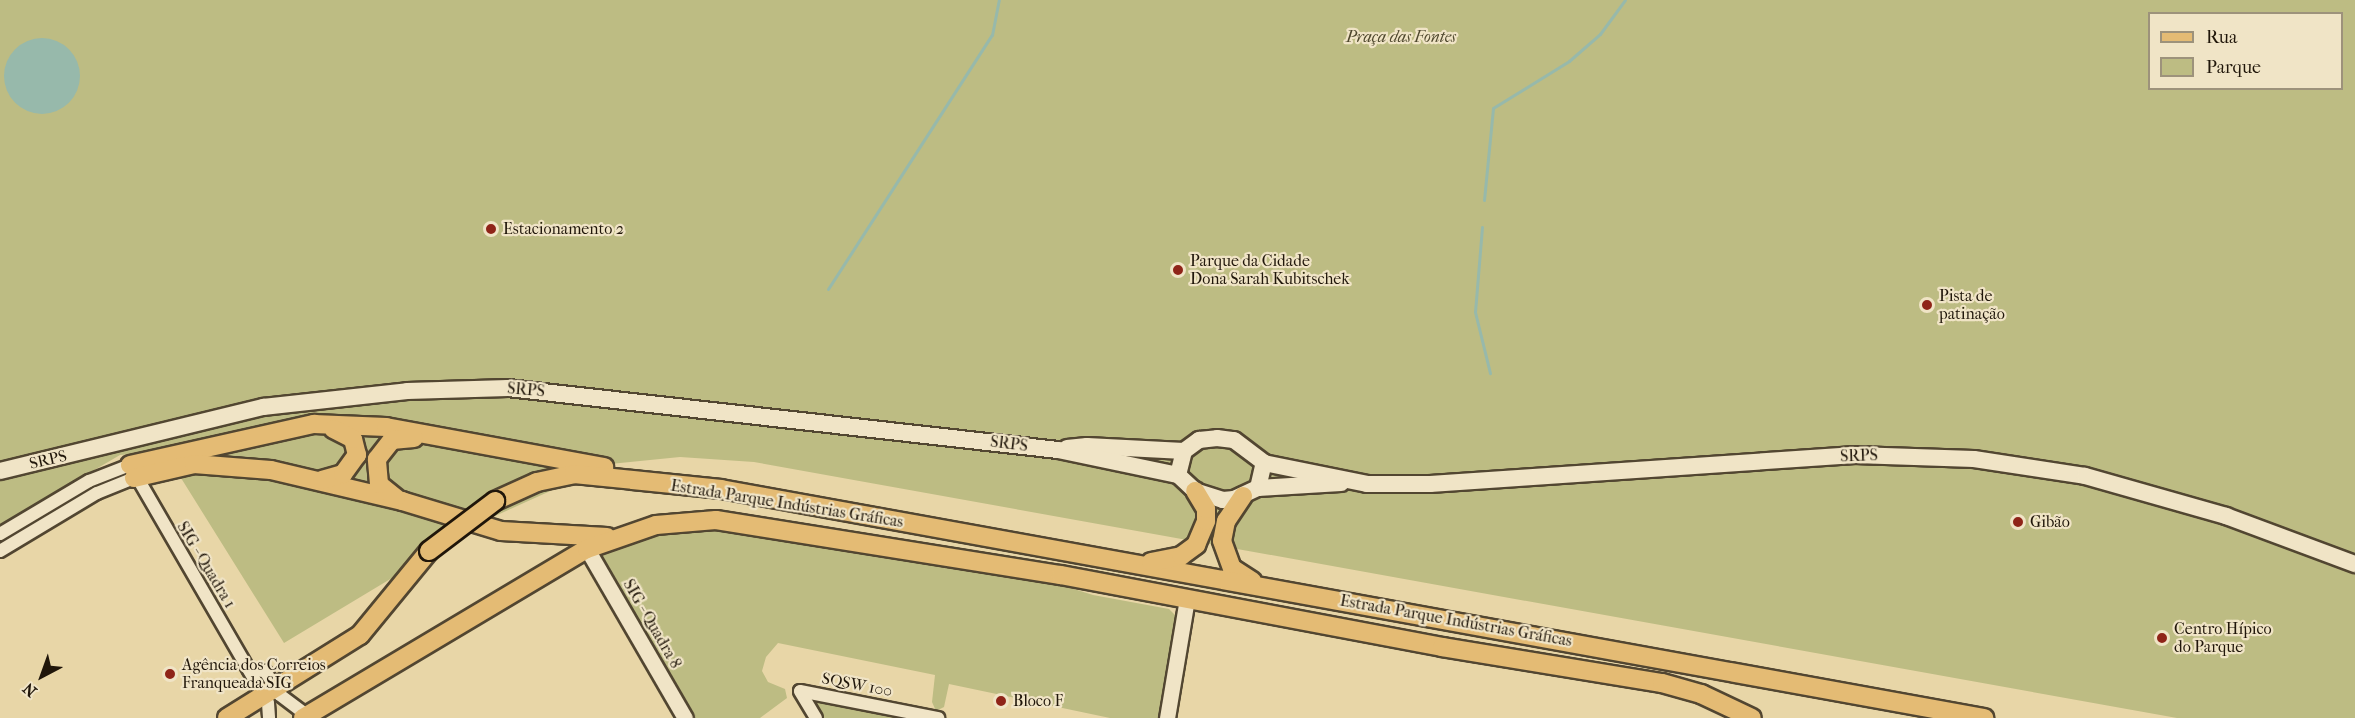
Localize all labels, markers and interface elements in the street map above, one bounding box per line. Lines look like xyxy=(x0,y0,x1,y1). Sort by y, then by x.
legend xyxy=(2148,12,2343,90)
park label: Praça das Fontes xyxy=(1346,27,1456,47)
text: Rua xyxy=(2206,27,2237,48)
text: Parque xyxy=(2206,57,2261,78)
place label: Estacionamento 2 xyxy=(503,219,624,239)
marker: Estacionamento 2 xyxy=(484,222,498,236)
place label: Parque da Cidade Dona Sarah Kubitschek xyxy=(1190,251,1349,289)
marker: Parque da Cidade Dona Sarah Kubitschek xyxy=(1171,263,1185,277)
place label: Pista de patinação xyxy=(1939,286,2005,324)
marker: Pista de patinação xyxy=(1920,298,1934,312)
street label: SRPS xyxy=(506,379,546,401)
street label: SRPS xyxy=(989,432,1029,456)
street label: SRPS xyxy=(27,446,69,474)
street label: SRPS xyxy=(1840,446,1878,466)
street label: Estrada Parque Indústrias Gráficas xyxy=(669,476,905,532)
place label: Gibão xyxy=(2030,512,2070,532)
marker: Gibão xyxy=(2011,515,2025,529)
street label: SIG - Quadra 1 xyxy=(173,518,239,612)
street label: SIG - Quadra 8 xyxy=(619,576,685,672)
street label: Estrada Parque Indústrias Gráficas xyxy=(1338,591,1574,651)
place label: Centro Hípico do Parque xyxy=(2174,619,2272,657)
marker: Centro Hípico do Parque xyxy=(2155,631,2169,645)
north arrow xyxy=(12,646,72,706)
place label: Agência dos Correios Franqueada SIG xyxy=(182,655,326,693)
marker: Agência dos Correios Franqueada SIG xyxy=(163,667,177,681)
street label: SQSW 100 xyxy=(820,669,894,701)
text: N xyxy=(19,679,41,701)
place label: Bloco F xyxy=(1013,691,1063,711)
marker: Bloco F xyxy=(994,694,1008,708)

